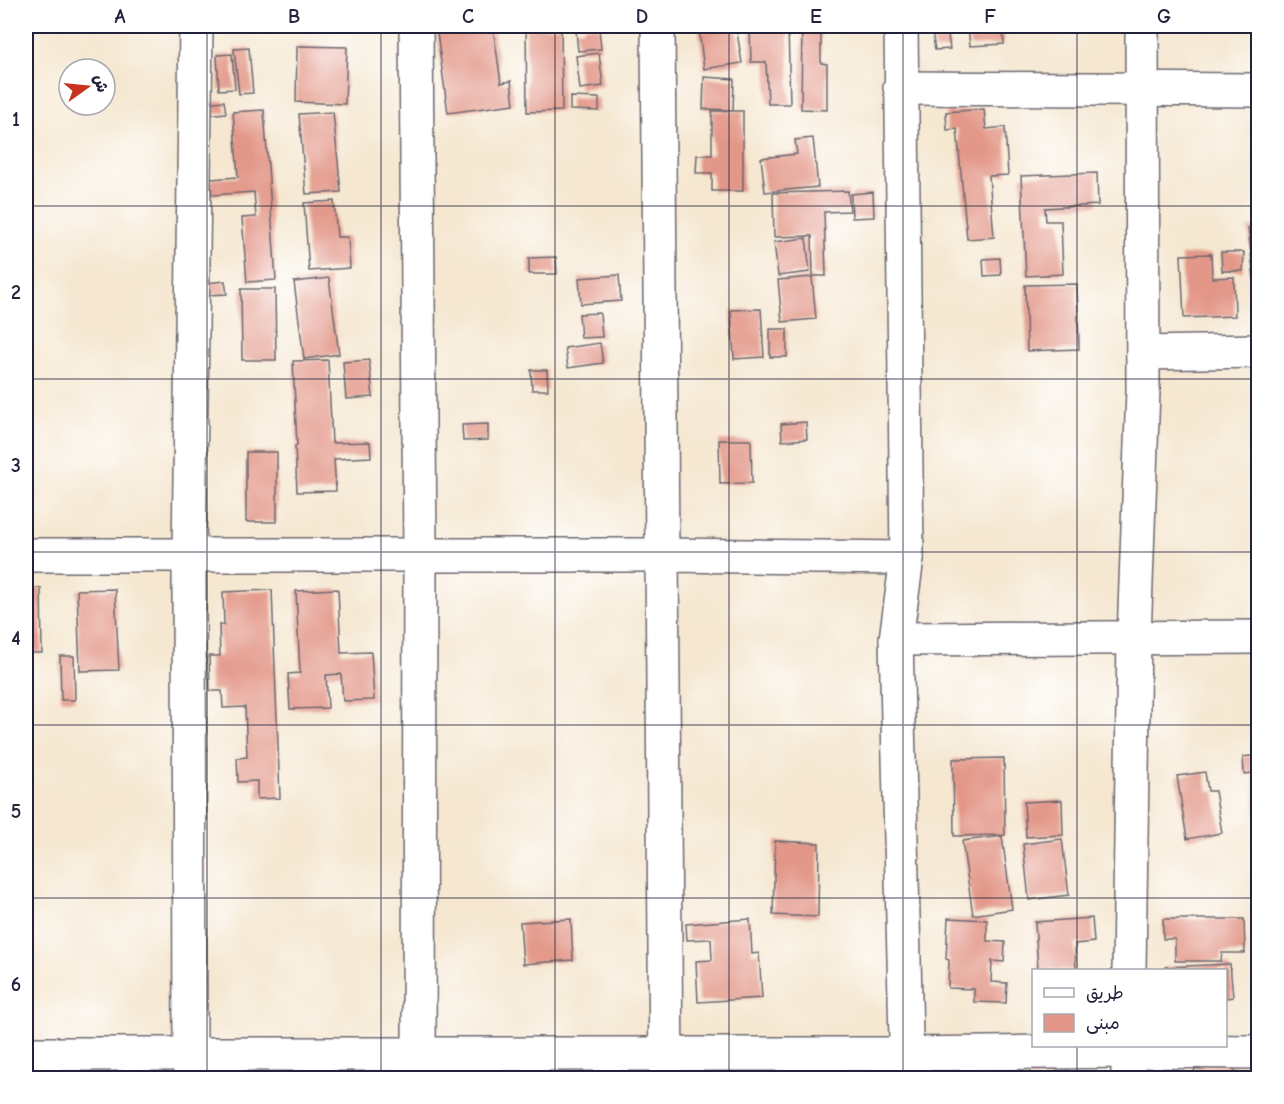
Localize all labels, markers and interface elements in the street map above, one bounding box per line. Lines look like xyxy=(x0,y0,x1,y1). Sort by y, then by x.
text: A xyxy=(114,5,126,28)
text: B xyxy=(288,5,300,28)
text: C xyxy=(462,5,474,28)
text: D xyxy=(636,5,648,28)
text: E xyxy=(810,5,822,28)
text: F xyxy=(984,5,996,28)
text: G xyxy=(1157,5,1171,28)
north arrow xyxy=(57,57,117,117)
text: ش xyxy=(90,73,111,94)
text: 1 xyxy=(12,108,20,131)
text: 2 xyxy=(11,281,21,304)
text: 3 xyxy=(11,454,21,477)
text: 4 xyxy=(11,627,21,650)
text: 5 xyxy=(11,800,21,823)
legend xyxy=(1032,969,1227,1047)
text: 6 xyxy=(11,973,21,996)
text: طريق xyxy=(1086,983,1124,1004)
text: مبنى xyxy=(1086,1013,1120,1034)

